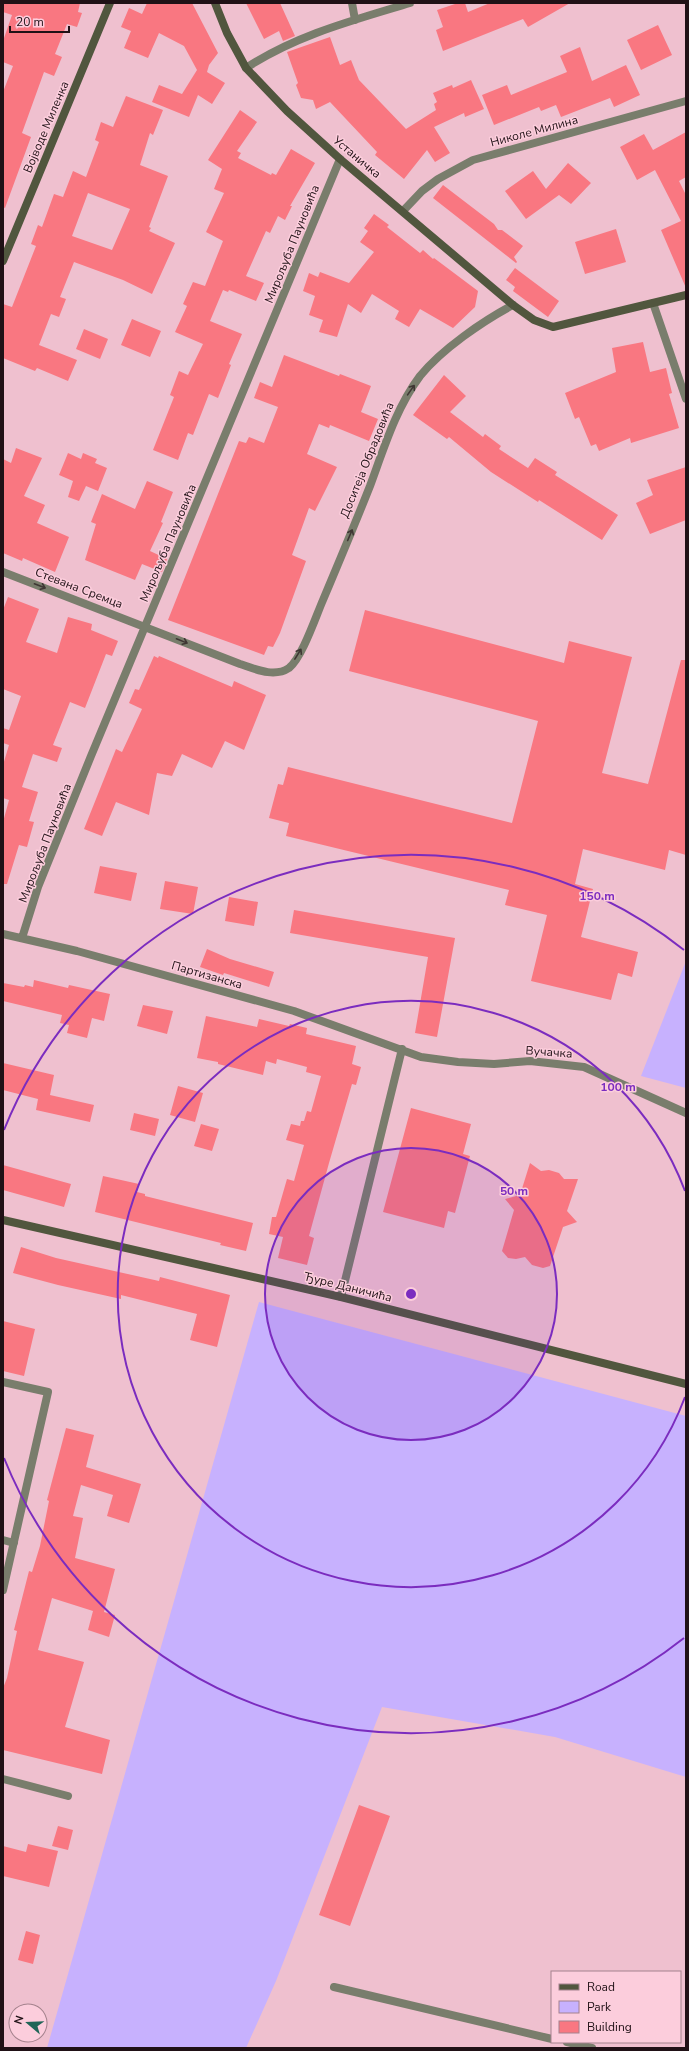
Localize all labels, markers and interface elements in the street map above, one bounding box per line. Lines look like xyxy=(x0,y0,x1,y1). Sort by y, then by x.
scale bar xyxy=(10,8,69,34)
text: 20 m xyxy=(16,14,44,30)
street label: Војводе Миленка xyxy=(19,79,73,175)
street label: Николе Милина xyxy=(488,112,580,150)
street label: Устаничка xyxy=(329,132,384,182)
street label: Мирољуба Пауновића xyxy=(261,182,323,306)
one-way arrow xyxy=(407,385,415,396)
street label: Доситеја Обрадовића xyxy=(336,400,398,520)
street label: Мирољуба Пауновића xyxy=(136,482,200,604)
one-way arrow xyxy=(347,530,354,542)
street label: Стевана Сремца xyxy=(33,564,125,612)
one-way arrow xyxy=(33,582,45,590)
one-way arrow xyxy=(175,638,187,645)
one-way arrow xyxy=(294,649,302,660)
street label: Мирољуба Пауновића xyxy=(15,781,75,905)
text: 150 m xyxy=(579,888,615,904)
street label: Партизанска xyxy=(170,957,244,993)
street label: Вучачка xyxy=(525,1042,573,1062)
text: 100 m xyxy=(600,1079,636,1095)
text: 50 m xyxy=(500,1183,528,1199)
street label: Ђуре Даничића xyxy=(302,1268,394,1306)
centre of rings xyxy=(404,1287,418,1301)
legend xyxy=(551,1971,681,2043)
text: Road xyxy=(587,1979,615,1995)
text: Park xyxy=(587,1999,612,2015)
north arrow xyxy=(8,2003,48,2043)
text: N xyxy=(11,2014,27,2026)
text: Building xyxy=(587,2019,632,2035)

